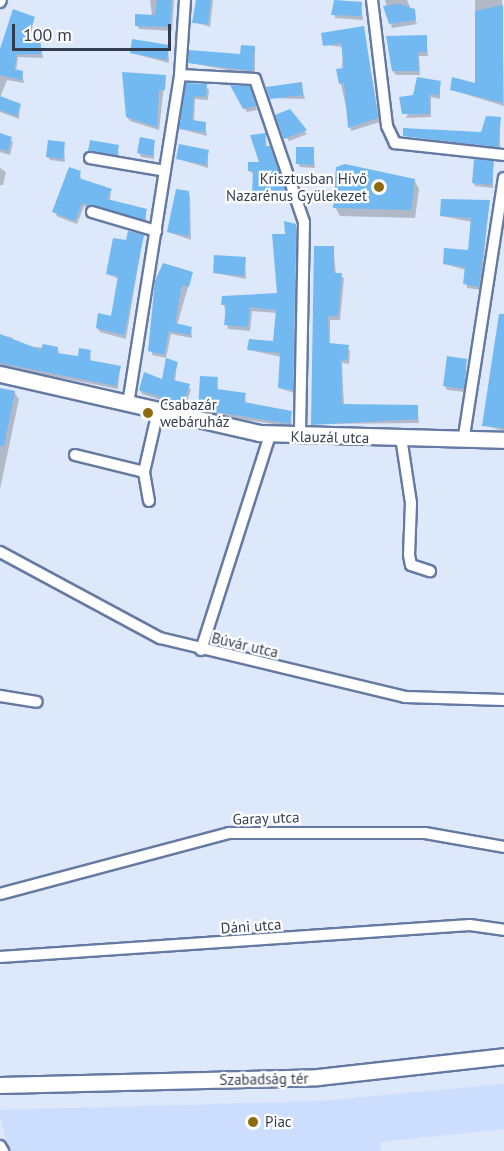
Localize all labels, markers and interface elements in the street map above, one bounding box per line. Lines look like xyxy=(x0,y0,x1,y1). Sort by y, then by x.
scale bar xyxy=(15,12,174,50)
text: 100 m xyxy=(23,23,72,46)
place label: Krisztusban Hívő Nazarénus Gyülekezet xyxy=(226,169,367,204)
marker: Krisztusban Hívő Nazarénus Gyülekezet xyxy=(372,180,386,194)
place label: Csabazár webáruház xyxy=(160,395,230,430)
marker: Csabazár webáruház xyxy=(141,406,155,420)
street label: Klauzál utca xyxy=(290,427,370,447)
street label: Búvár utca xyxy=(210,629,280,661)
street label: Garay utca xyxy=(232,808,300,828)
street label: Dáni utca xyxy=(220,915,282,937)
street label: Szabadság tér xyxy=(219,1069,309,1089)
place label: Piac xyxy=(265,1113,292,1131)
marker: Piac xyxy=(246,1115,260,1129)

